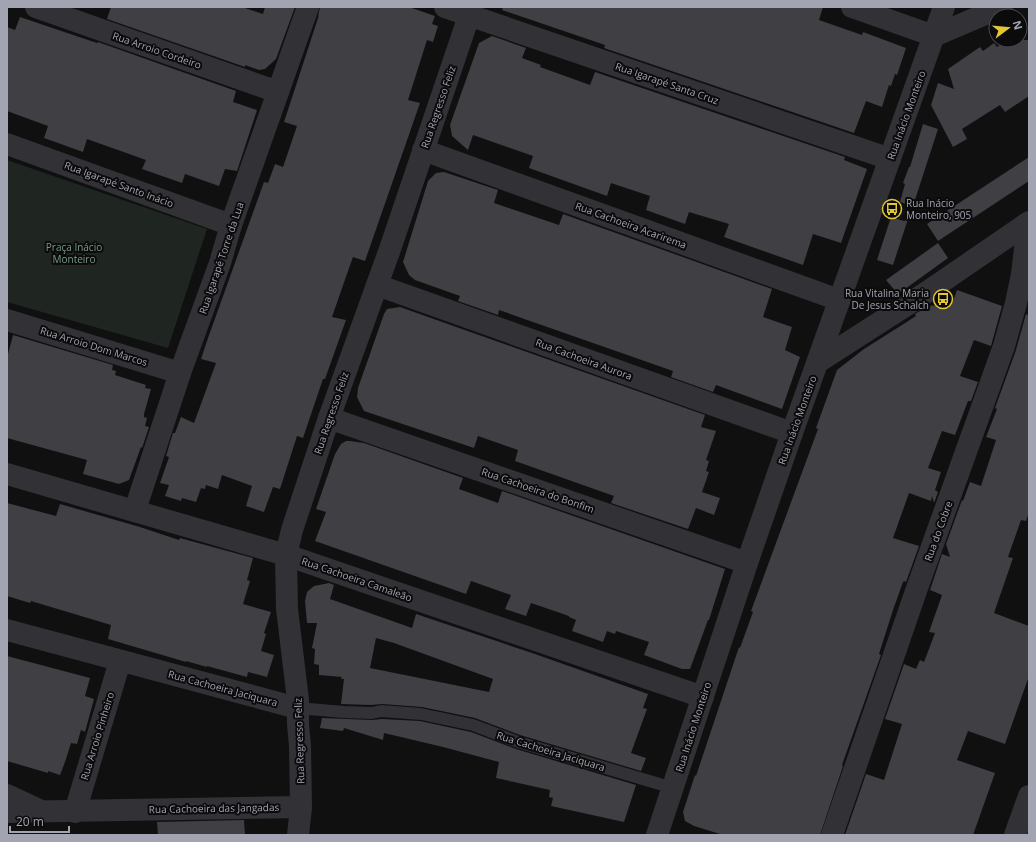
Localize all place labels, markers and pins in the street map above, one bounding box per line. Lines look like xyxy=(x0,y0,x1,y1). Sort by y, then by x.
place label: Rua Inácio Monteiro, 905 xyxy=(906,196,972,222)
bus stop icon: Rua Inácio Monteiro, 905 xyxy=(881,198,903,220)
place label: Rua Vitalina Maria De Jesus Schalch xyxy=(845,286,929,312)
bus stop icon: Rua Vitalina Maria De Jesus Schalch xyxy=(932,288,954,310)

